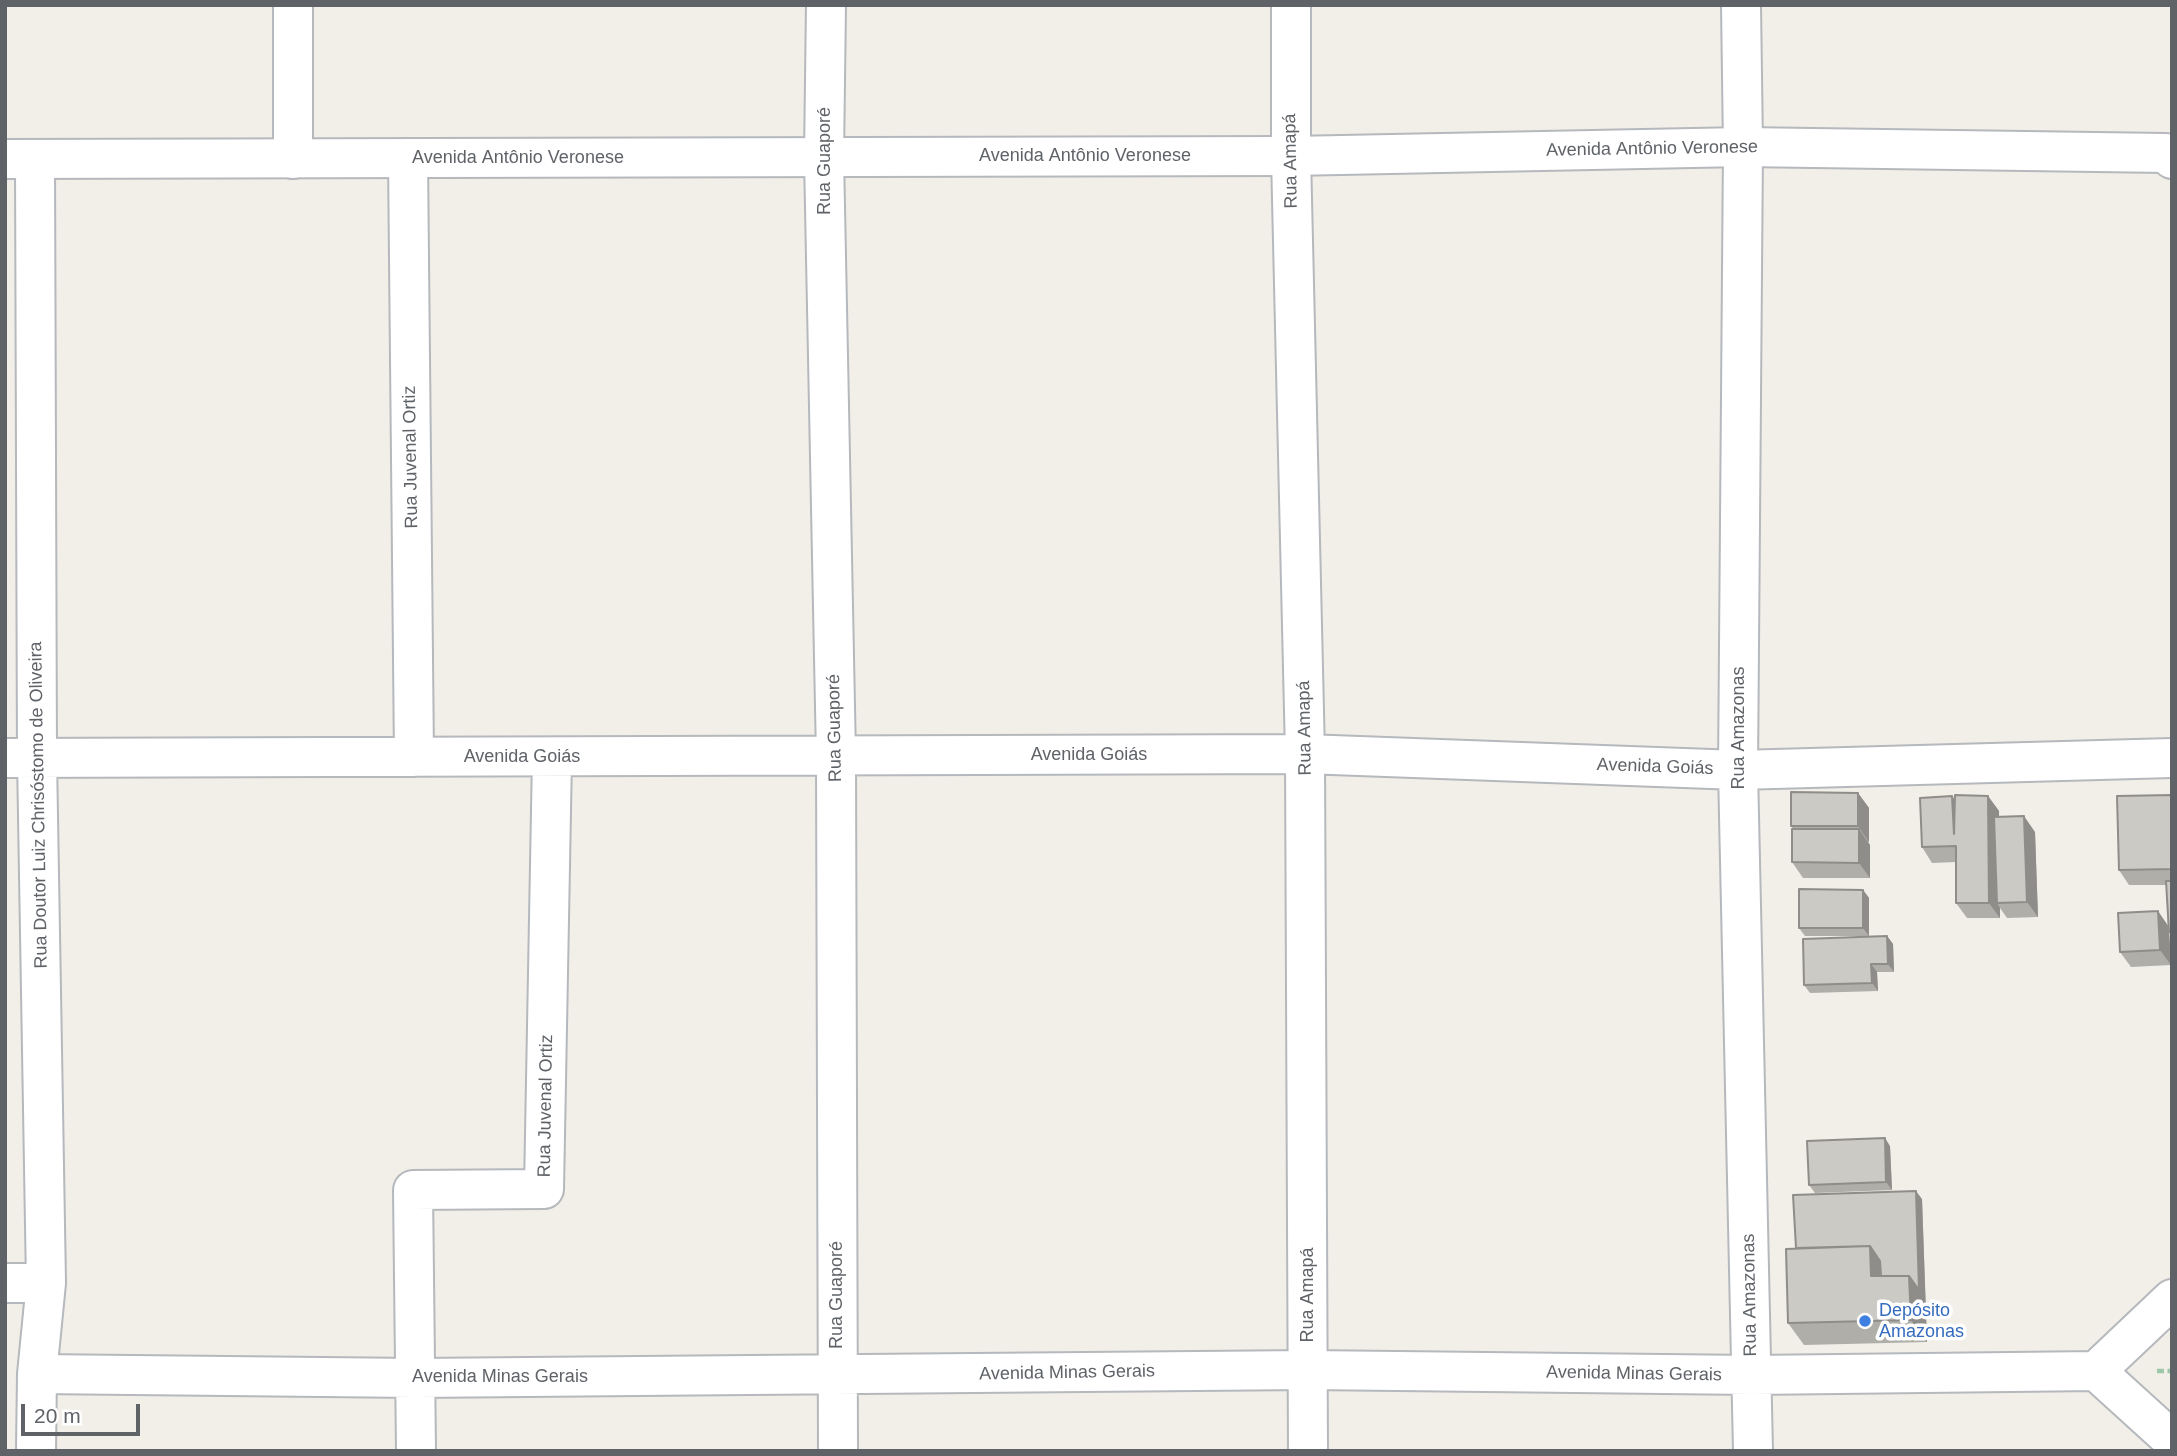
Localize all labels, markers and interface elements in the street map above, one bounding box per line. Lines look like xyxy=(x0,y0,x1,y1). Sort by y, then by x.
street label: Rua Guaporé xyxy=(814,107,836,215)
street label: Rua Amapá xyxy=(1279,113,1303,209)
street label: Avenida Antônio Veronese xyxy=(1546,136,1758,162)
street label: Avenida Antônio Veronese xyxy=(979,145,1191,167)
street label: Avenida Antônio Veronese xyxy=(412,147,624,169)
street label: Rua Juvenal Ortiz xyxy=(399,385,423,529)
street label: Rua Doutor Luiz Chrisóstomo de Oliveira xyxy=(25,641,53,969)
street label: Rua Amazonas xyxy=(1728,666,1750,790)
street label: Rua Guaporé xyxy=(823,674,847,782)
street label: Rua Amapá xyxy=(1293,680,1317,776)
street label: Avenida Goiás xyxy=(1031,744,1147,766)
street label: Avenida Goiás xyxy=(464,746,580,768)
street label: Avenida Goiás xyxy=(1596,754,1714,780)
street label: Rua Juvenal Ortiz xyxy=(534,1034,558,1178)
street label: Rua Amazonas xyxy=(1738,1233,1762,1357)
street label: Rua Guaporé xyxy=(826,1241,848,1349)
street label: Rua Amapá xyxy=(1297,1247,1319,1343)
place label: Depósito Amazonas xyxy=(1879,1300,1964,1342)
marker: Depósito Amazonas xyxy=(1857,1313,1873,1329)
street label: Avenida Minas Gerais xyxy=(979,1361,1155,1385)
street label: Avenida Minas Gerais xyxy=(1546,1362,1722,1386)
street label: Avenida Minas Gerais xyxy=(412,1366,588,1388)
scale bar xyxy=(24,1390,144,1434)
text: 20 m xyxy=(34,1404,81,1427)

